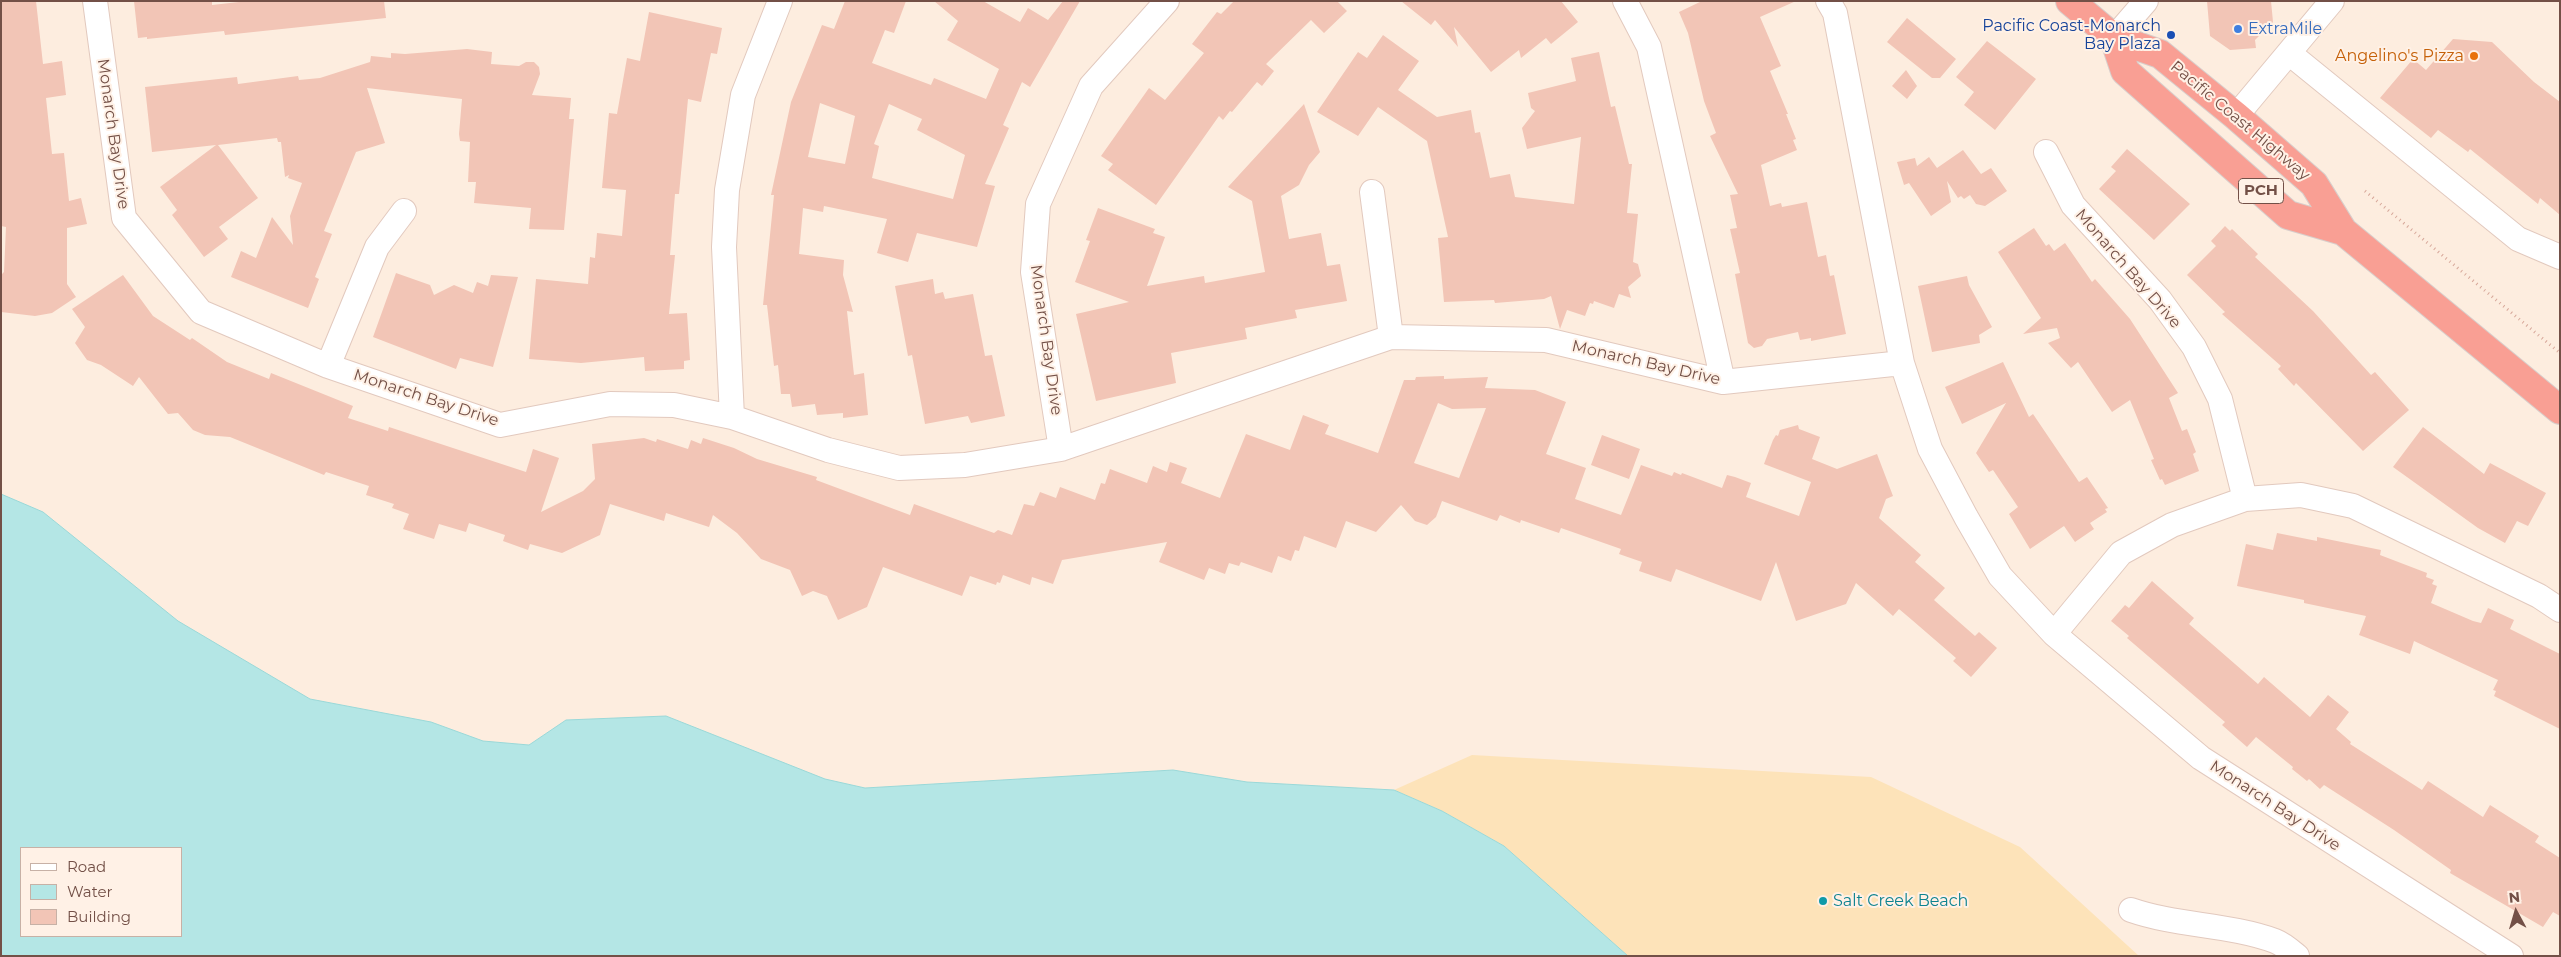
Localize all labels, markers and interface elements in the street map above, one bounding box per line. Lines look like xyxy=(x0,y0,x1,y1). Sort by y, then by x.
place label: Pacific Coast-Monarch Bay Plaza xyxy=(1982,16,2161,54)
place label: ExtraMile xyxy=(2248,19,2322,39)
marker: ExtraMile xyxy=(2232,23,2244,35)
marker: Pacific Coast-Monarch Bay Plaza xyxy=(2165,29,2177,41)
place label: Angelino's Pizza xyxy=(2335,46,2464,66)
marker: Angelino's Pizza xyxy=(2468,50,2480,62)
street label: Pacific Coast Highway xyxy=(2166,57,2314,185)
street label: Monarch Bay Drive xyxy=(93,58,133,210)
road number: PCH xyxy=(2238,178,2284,204)
street label: Monarch Bay Drive xyxy=(2071,205,2185,333)
street label: Monarch Bay Drive xyxy=(1026,264,1066,416)
street label: Monarch Bay Drive xyxy=(1570,337,1722,389)
street label: Monarch Bay Drive xyxy=(351,365,501,431)
street label: Monarch Bay Drive xyxy=(2206,757,2344,855)
legend xyxy=(20,847,182,937)
text: Road xyxy=(67,857,106,876)
text: Water xyxy=(67,882,113,901)
north arrow xyxy=(2491,887,2541,937)
text: N xyxy=(2508,888,2521,907)
place label: Salt Creek Beach xyxy=(1833,891,1968,911)
marker: Salt Creek Beach xyxy=(1817,895,1829,907)
text: Building xyxy=(67,907,131,926)

